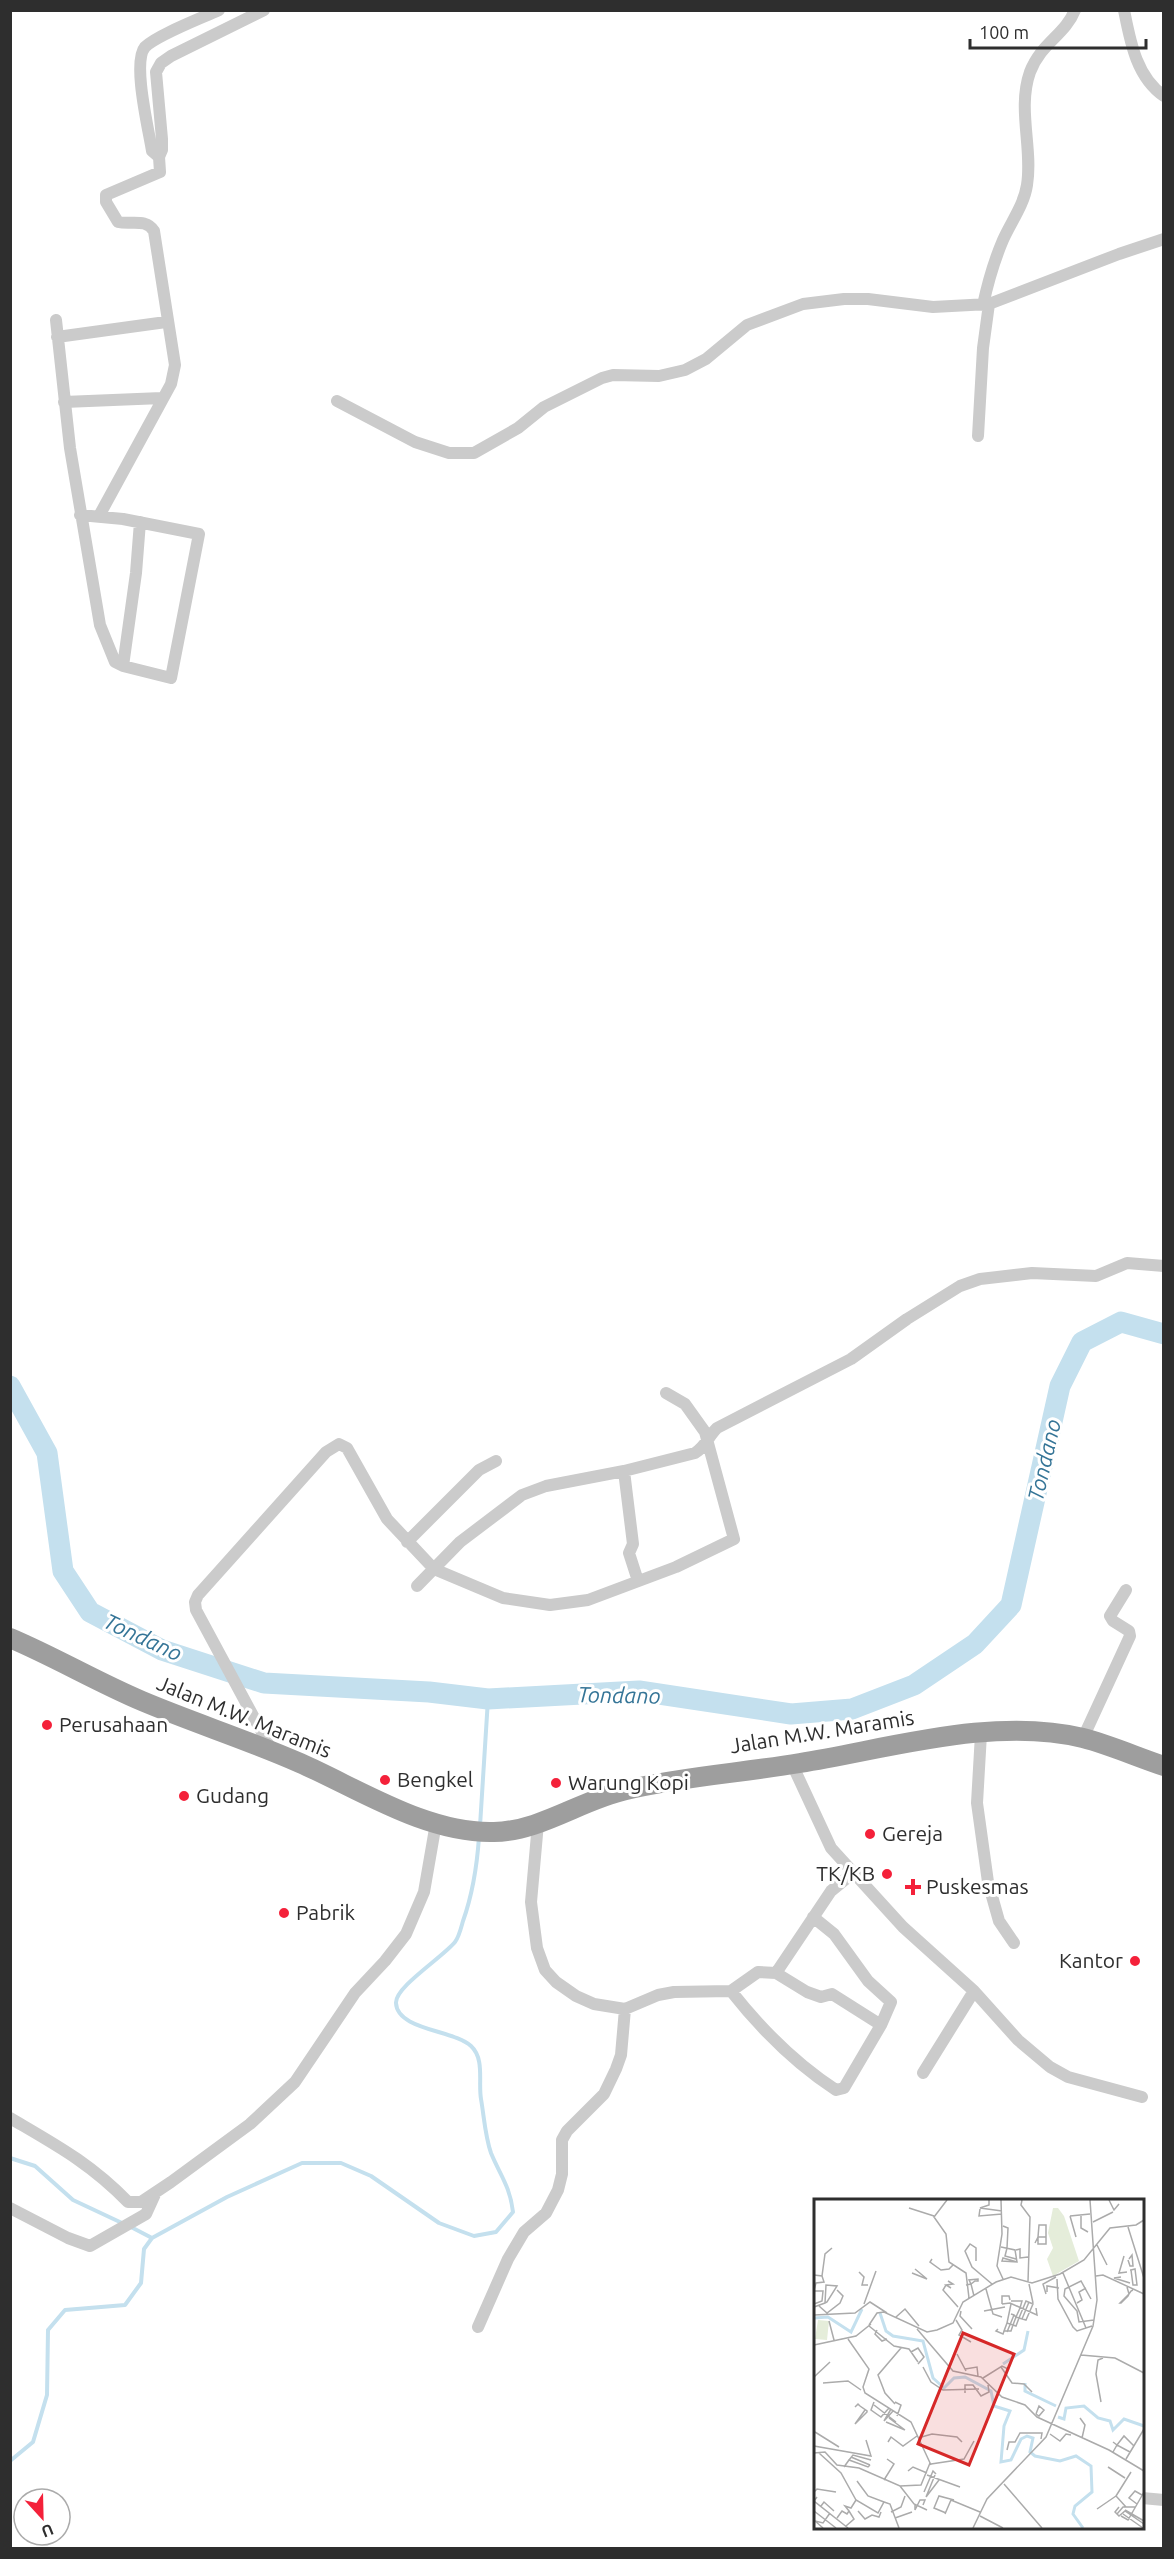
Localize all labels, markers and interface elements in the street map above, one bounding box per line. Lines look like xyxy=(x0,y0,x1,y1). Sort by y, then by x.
scale bar xyxy=(970,12,1146,50)
text: 100 m xyxy=(979,22,1029,42)
water label: Tondano xyxy=(1022,1417,1065,1503)
water label: Tondano xyxy=(100,1608,186,1665)
street label: Jalan M.W. Maramis xyxy=(154,1670,335,1762)
water label: Tondano xyxy=(577,1681,661,1708)
street label: Jalan M.W. Maramis xyxy=(728,1705,916,1757)
place label: Perusahaan xyxy=(59,1712,168,1736)
marker: Perusahaan xyxy=(40,1718,54,1732)
place label: Bengkel xyxy=(397,1767,473,1791)
place label: Warung Kopi xyxy=(568,1770,689,1794)
marker: Bengkel xyxy=(378,1773,392,1787)
marker: Warung Kopi xyxy=(549,1776,563,1790)
place label: Gudang xyxy=(196,1783,269,1807)
marker: Gudang xyxy=(177,1789,191,1803)
place label: Gereja xyxy=(882,1821,943,1845)
marker: Gereja xyxy=(863,1827,877,1841)
place label: TK/KB xyxy=(816,1861,875,1885)
marker: TK/KB xyxy=(880,1867,894,1881)
place label: Puskesmas xyxy=(926,1874,1029,1898)
marker: Puskesmas xyxy=(904,1878,922,1896)
place label: Pabrik xyxy=(296,1900,356,1924)
marker: Pabrik xyxy=(277,1906,291,1920)
place label: Kantor xyxy=(1059,1948,1123,1972)
marker: Kantor xyxy=(1128,1954,1142,1968)
inset map xyxy=(814,2199,1144,2529)
north arrow xyxy=(12,2487,72,2547)
text: U xyxy=(39,2520,56,2541)

